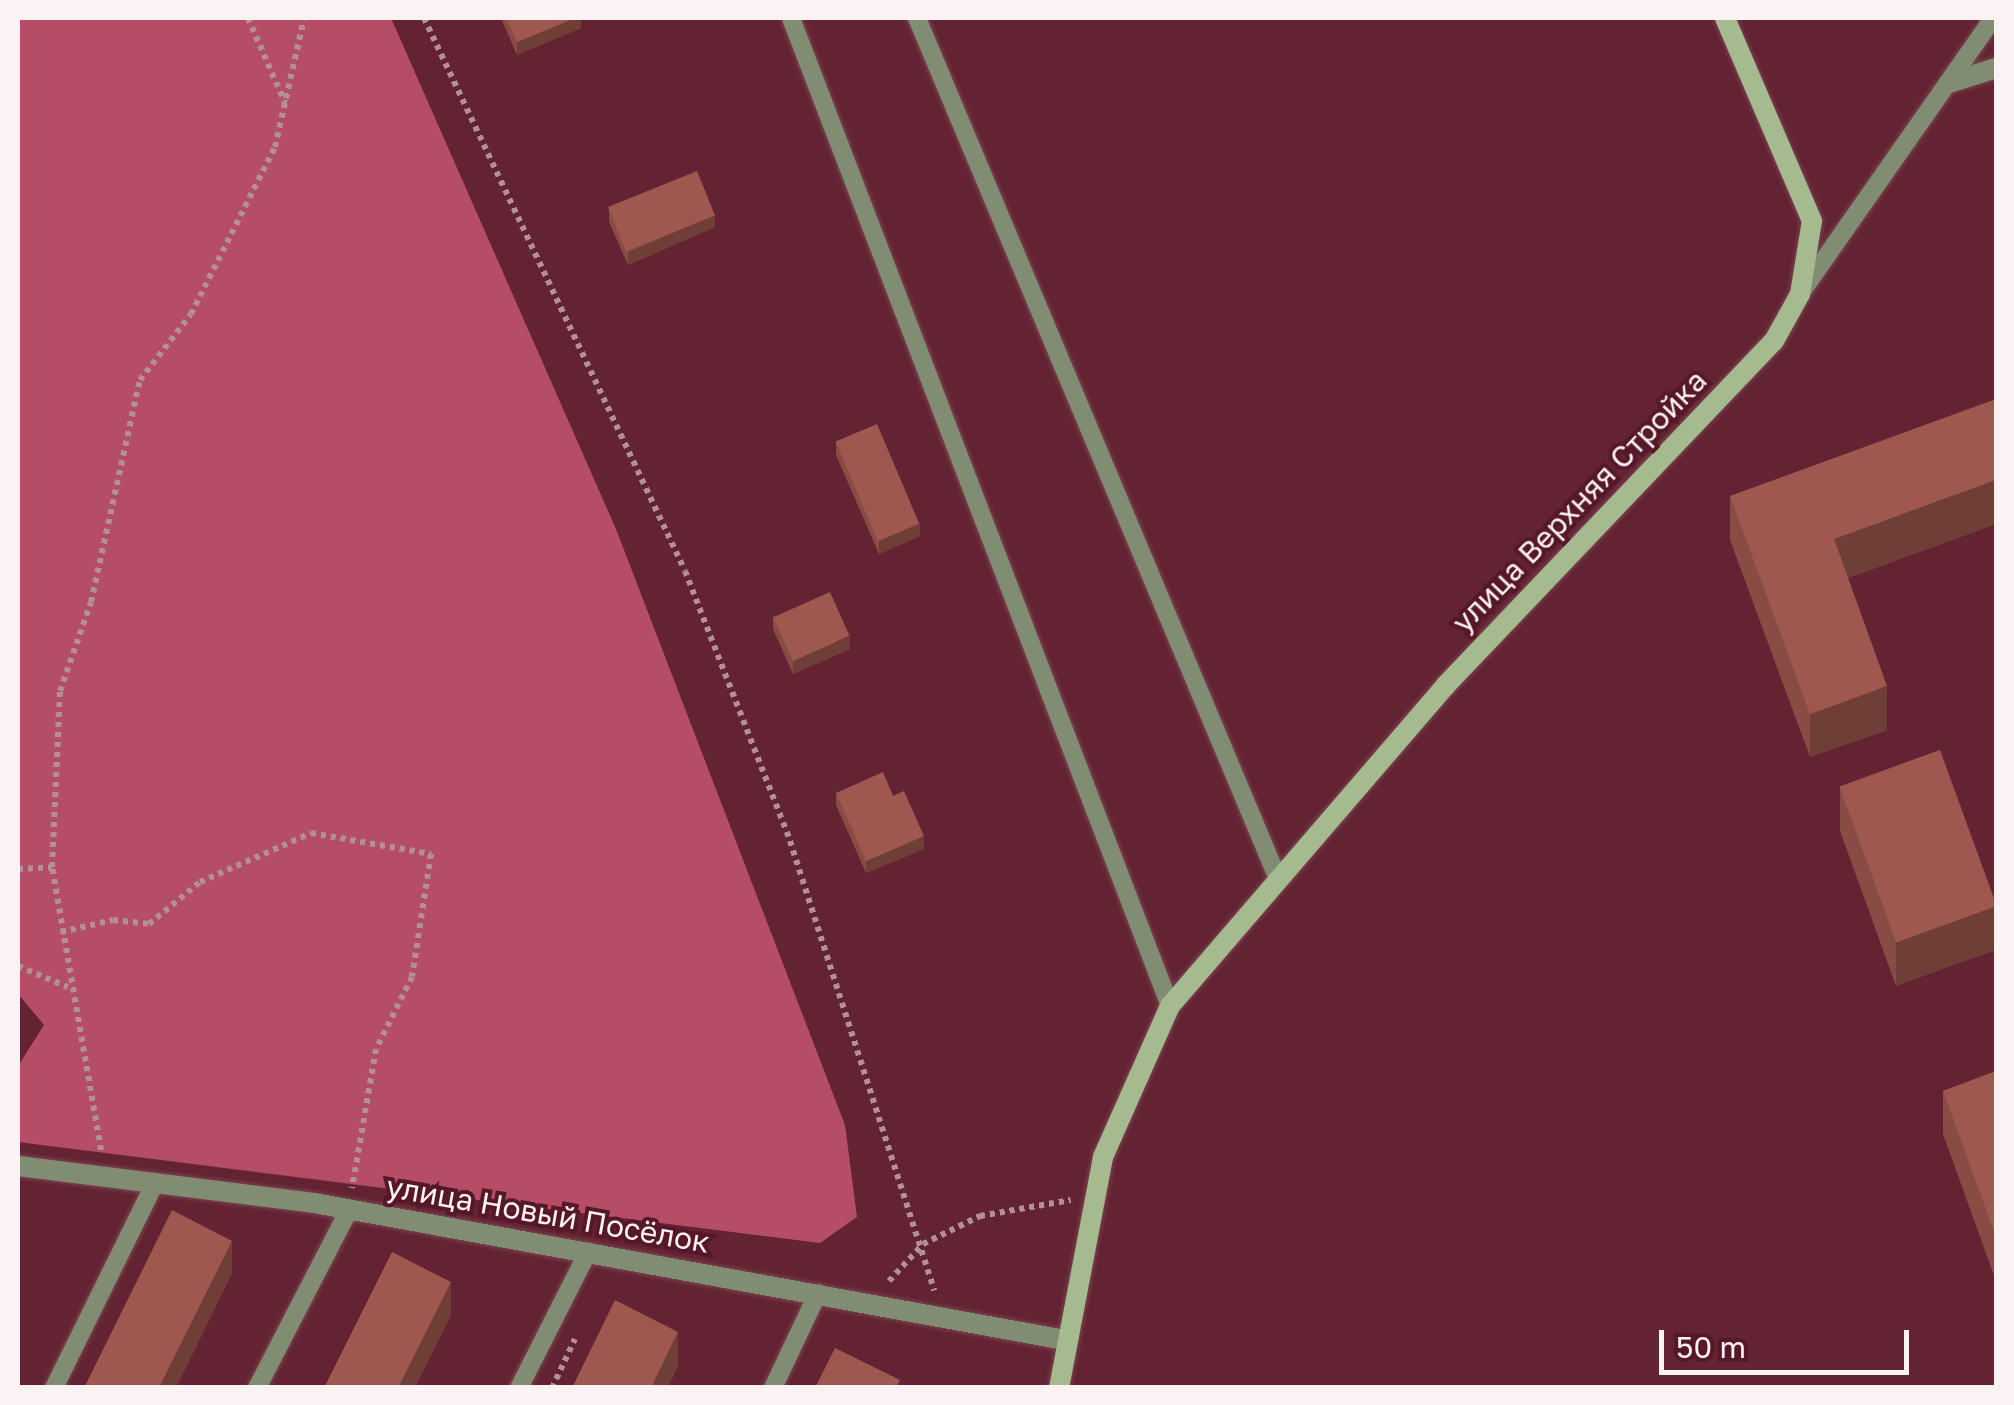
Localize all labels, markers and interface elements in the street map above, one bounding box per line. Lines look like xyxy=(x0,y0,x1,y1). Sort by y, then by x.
street label: улица Верхняя Стройка xyxy=(1444,362,1714,640)
street label: улица Новый Посёлок xyxy=(384,1168,712,1260)
scale bar xyxy=(1664,1310,1914,1372)
text: 50 m xyxy=(1676,1329,1746,1365)

